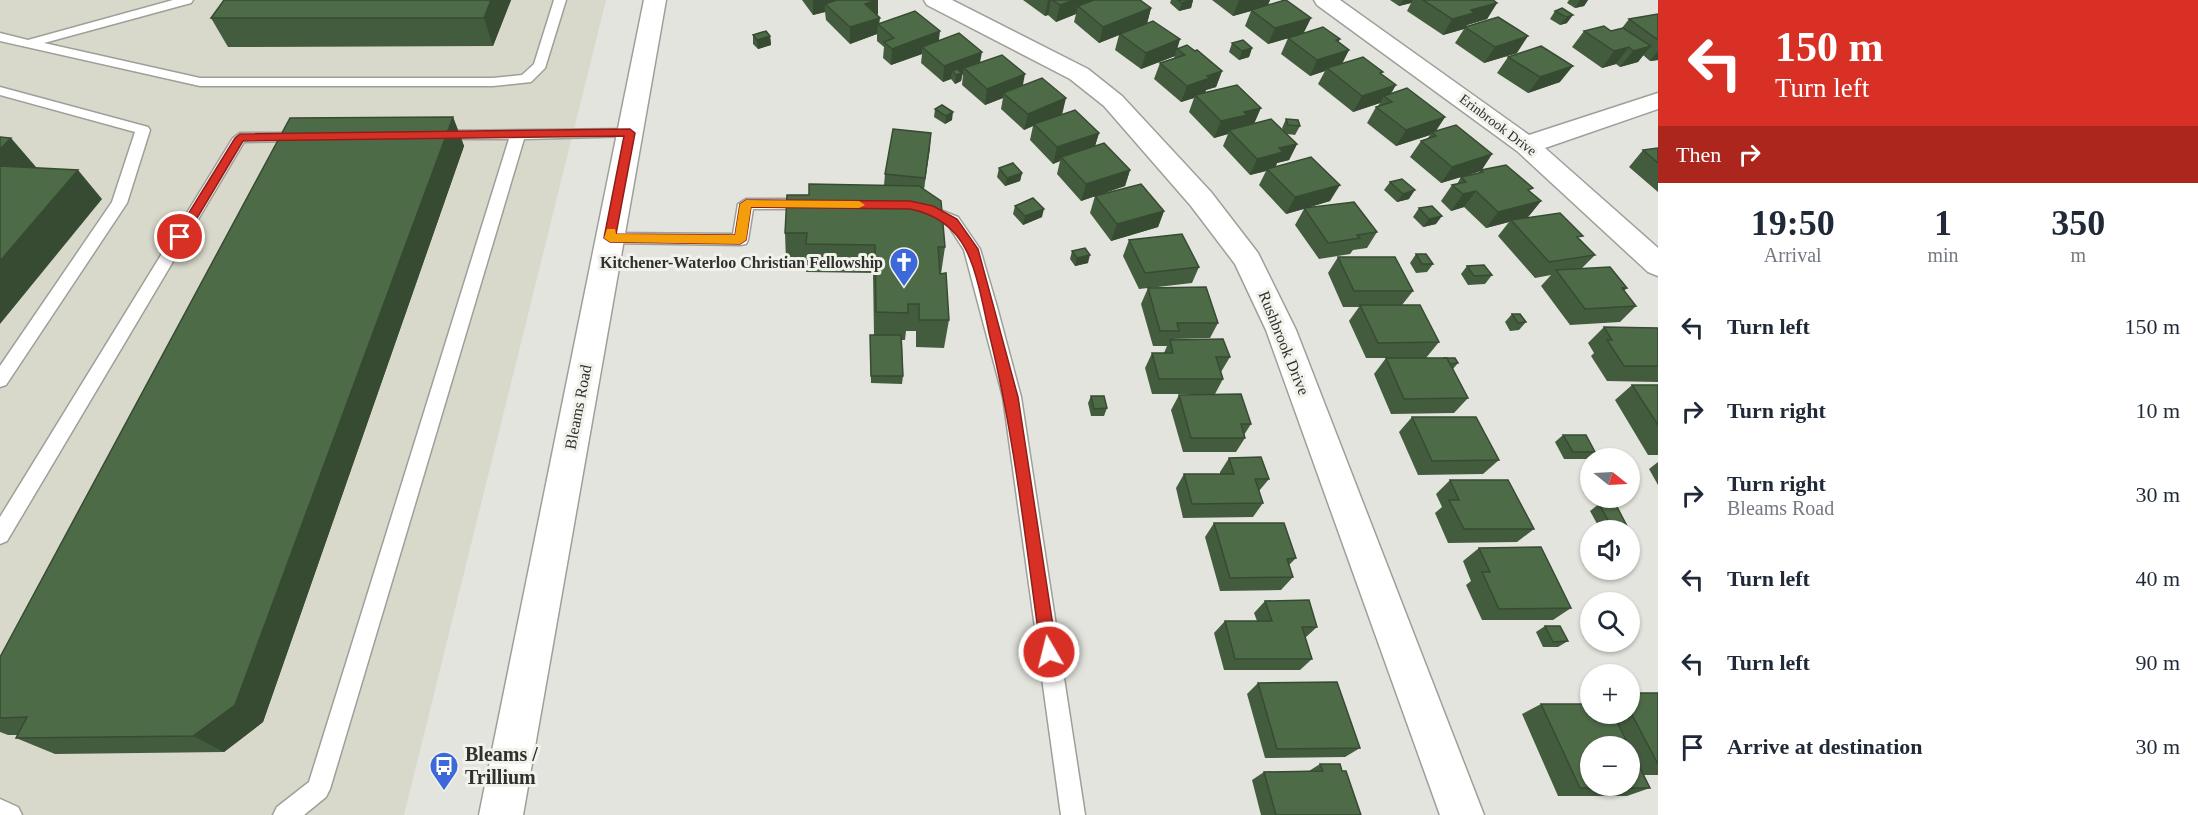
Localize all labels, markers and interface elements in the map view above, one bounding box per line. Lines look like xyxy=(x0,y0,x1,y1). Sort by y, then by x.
icon: left xyxy=(1676,24,1754,102)
text: 150 m xyxy=(1775,24,1884,70)
text: Turn left xyxy=(1775,73,1869,103)
street label: Erinbrook Drive xyxy=(1457,91,1539,159)
icon: right xyxy=(1733,138,1766,171)
text: Then xyxy=(1676,142,1721,167)
text: 19:50 xyxy=(1751,203,1835,243)
text: 1 xyxy=(1934,203,1952,243)
text: 350 xyxy=(2051,203,2105,243)
pin xyxy=(154,211,205,262)
icon: arrive xyxy=(163,220,196,253)
text: Arrival xyxy=(1764,244,1822,266)
text: min xyxy=(1927,244,1959,266)
text: m xyxy=(2071,244,2086,266)
church icon: Kitchener-Waterloo Christian Fellowship xyxy=(888,246,920,288)
place label: Kitchener-Waterloo Christian Fellowship xyxy=(600,254,883,272)
street label: Rushbrook Drive xyxy=(1255,289,1313,397)
icon: left xyxy=(1676,311,1709,344)
text: Turn left xyxy=(1727,314,1810,339)
text: 150 m xyxy=(2124,314,2180,339)
street label: Bleams Road xyxy=(561,363,595,451)
icon: right xyxy=(1676,395,1709,428)
text: Turn right xyxy=(1727,398,1826,423)
text: 10 m xyxy=(2135,398,2180,423)
north arrow xyxy=(1580,448,1640,508)
map controls xyxy=(1580,448,1640,796)
text: Turn right xyxy=(1727,471,1826,496)
icon: right xyxy=(1676,479,1709,512)
text: 30 m xyxy=(2135,482,2180,507)
text: Bleams Road xyxy=(1727,497,1834,519)
button: sound xyxy=(1580,520,1640,580)
icon: left xyxy=(1676,563,1709,596)
text: Turn left xyxy=(1727,566,1810,591)
text: 40 m xyxy=(2135,566,2180,591)
button: search xyxy=(1580,592,1640,652)
position arrow xyxy=(1017,620,1081,684)
icon: left xyxy=(1676,647,1709,680)
text: Turn left xyxy=(1727,650,1810,675)
text: 90 m xyxy=(2135,650,2180,675)
button: + xyxy=(1580,664,1640,724)
icon: arrive xyxy=(1676,731,1709,764)
text: Arrive at destination xyxy=(1727,734,1923,759)
text: 30 m xyxy=(2135,734,2180,759)
button: − xyxy=(1580,736,1640,796)
place label: Bleams / Trillium xyxy=(465,743,538,788)
bus stop icon: Bleams / Trillium xyxy=(428,750,460,792)

